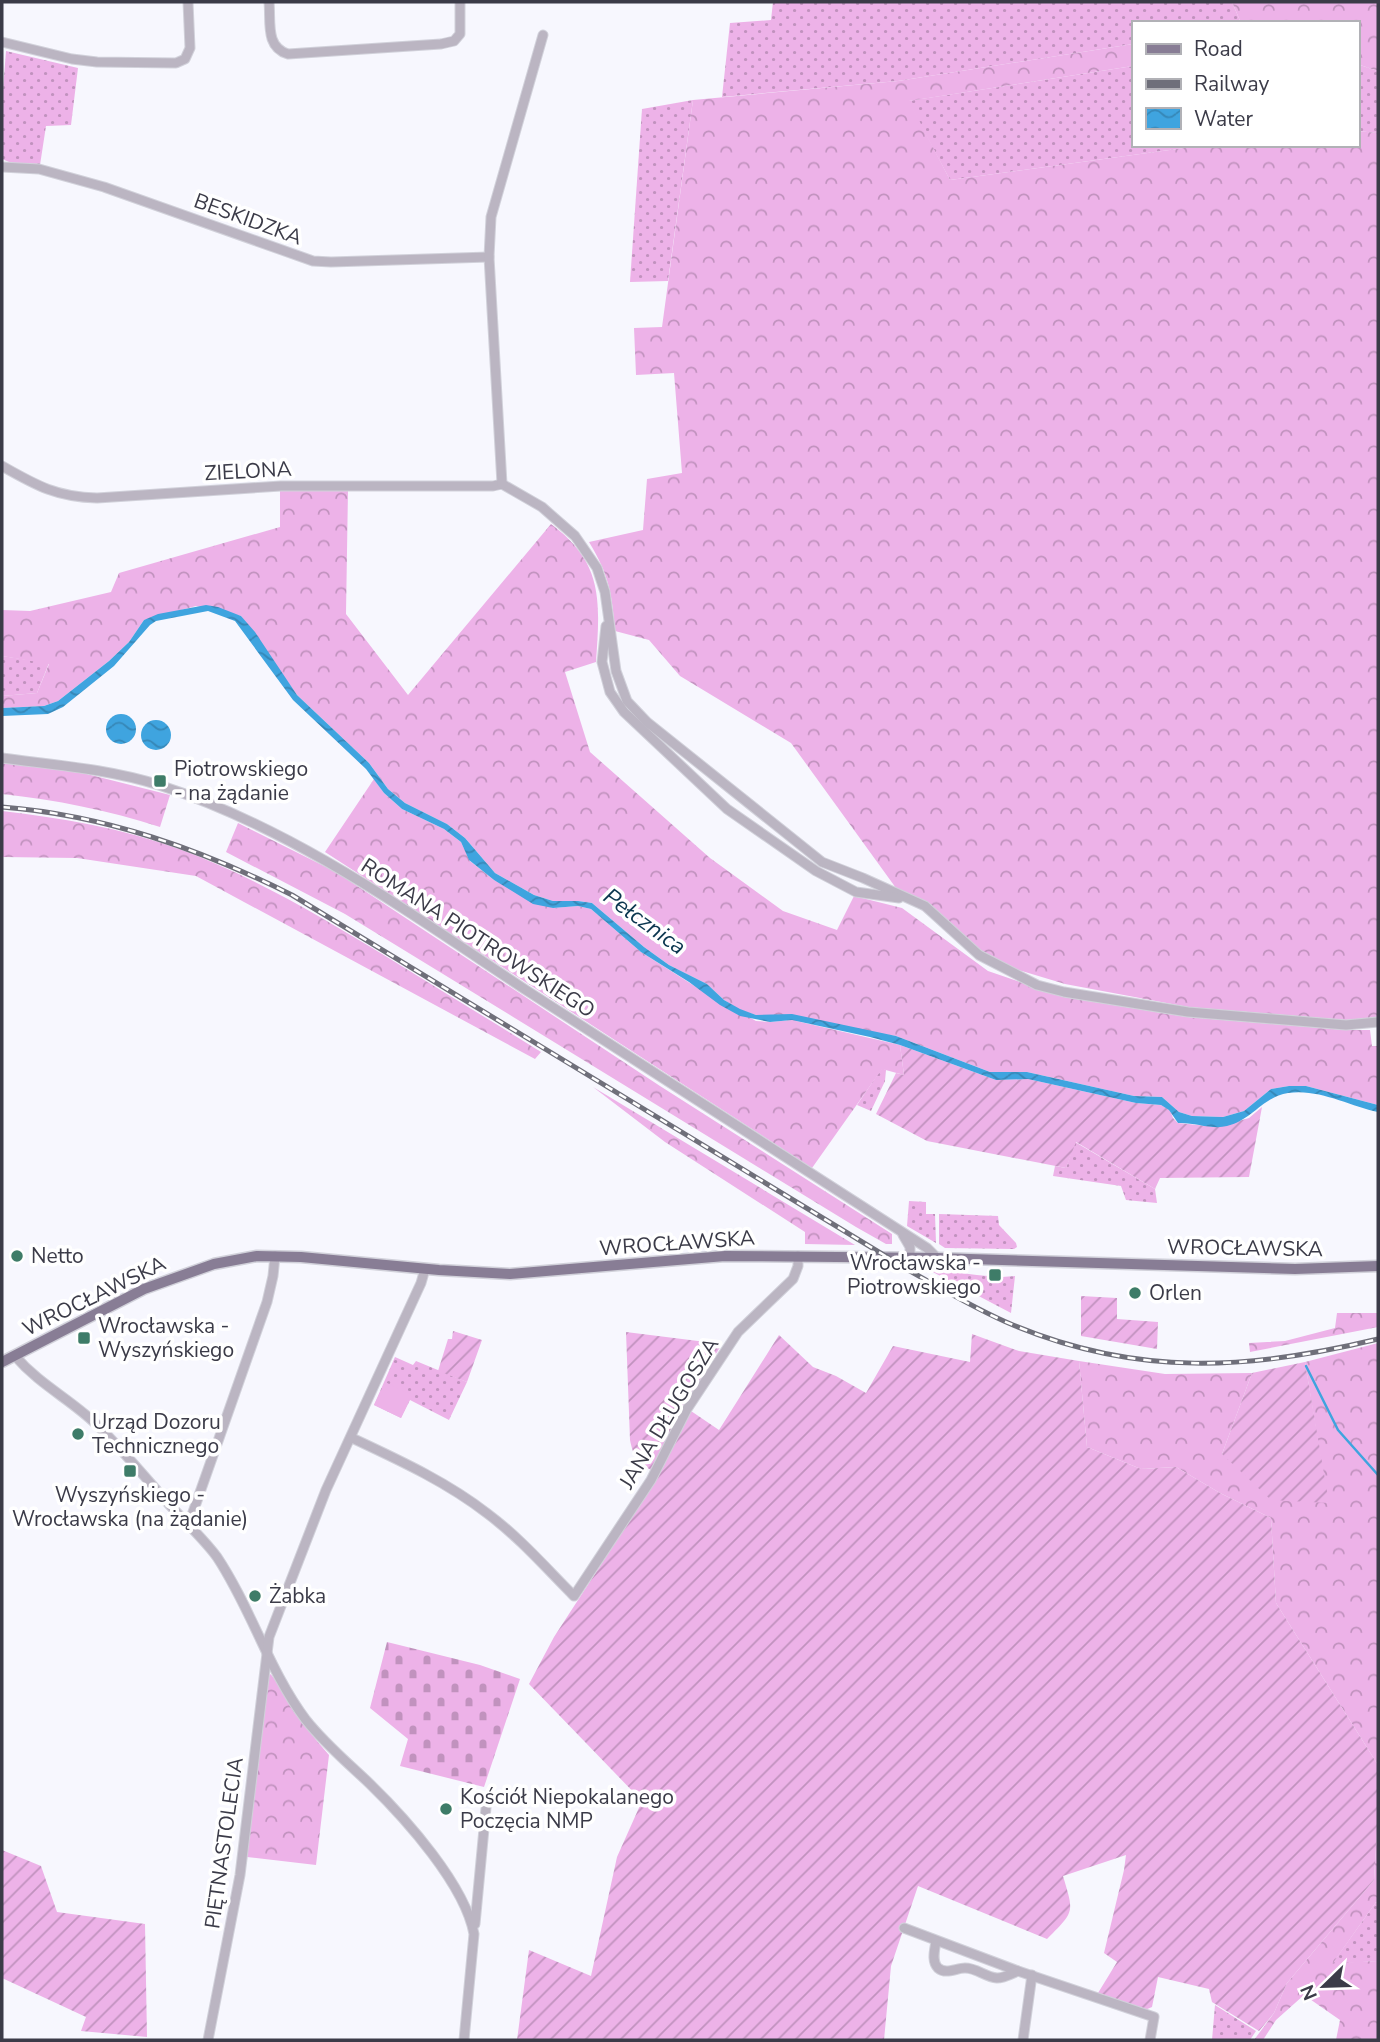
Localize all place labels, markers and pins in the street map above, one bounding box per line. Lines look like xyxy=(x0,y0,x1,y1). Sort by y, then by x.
place label: Piotrowskiego - na żądanie xyxy=(174,755,308,807)
marker: Piotrowskiego - na żądanie xyxy=(152,773,168,789)
place label: Netto xyxy=(31,1242,84,1270)
marker: Netto xyxy=(9,1248,25,1264)
place label: Wrocławska - Piotrowskiego xyxy=(847,1249,981,1301)
marker: Wrocławska - Piotrowskiego xyxy=(987,1267,1003,1283)
place label: Orlen xyxy=(1149,1279,1202,1307)
marker: Orlen xyxy=(1127,1285,1143,1301)
place label: Wrocławska - Wyszyńskiego xyxy=(98,1312,234,1364)
marker: Wrocławska - Wyszyńskiego xyxy=(76,1330,92,1346)
place label: Urząd Dozoru Technicznego xyxy=(92,1408,221,1460)
marker: Urząd Dozoru Technicznego xyxy=(70,1426,86,1442)
marker: Wyszyńskiego - Wrocławska (na żądanie) xyxy=(122,1463,138,1479)
place label: Wyszyńskiego - Wrocławska (na żądanie) xyxy=(12,1481,248,1533)
place label: Żabka xyxy=(269,1582,326,1610)
marker: Żabka xyxy=(247,1588,263,1604)
place label: Kościół Niepokalanego Poczęcia NMP xyxy=(460,1783,674,1835)
marker: Kościół Niepokalanego Poczęcia NMP xyxy=(438,1801,454,1817)

